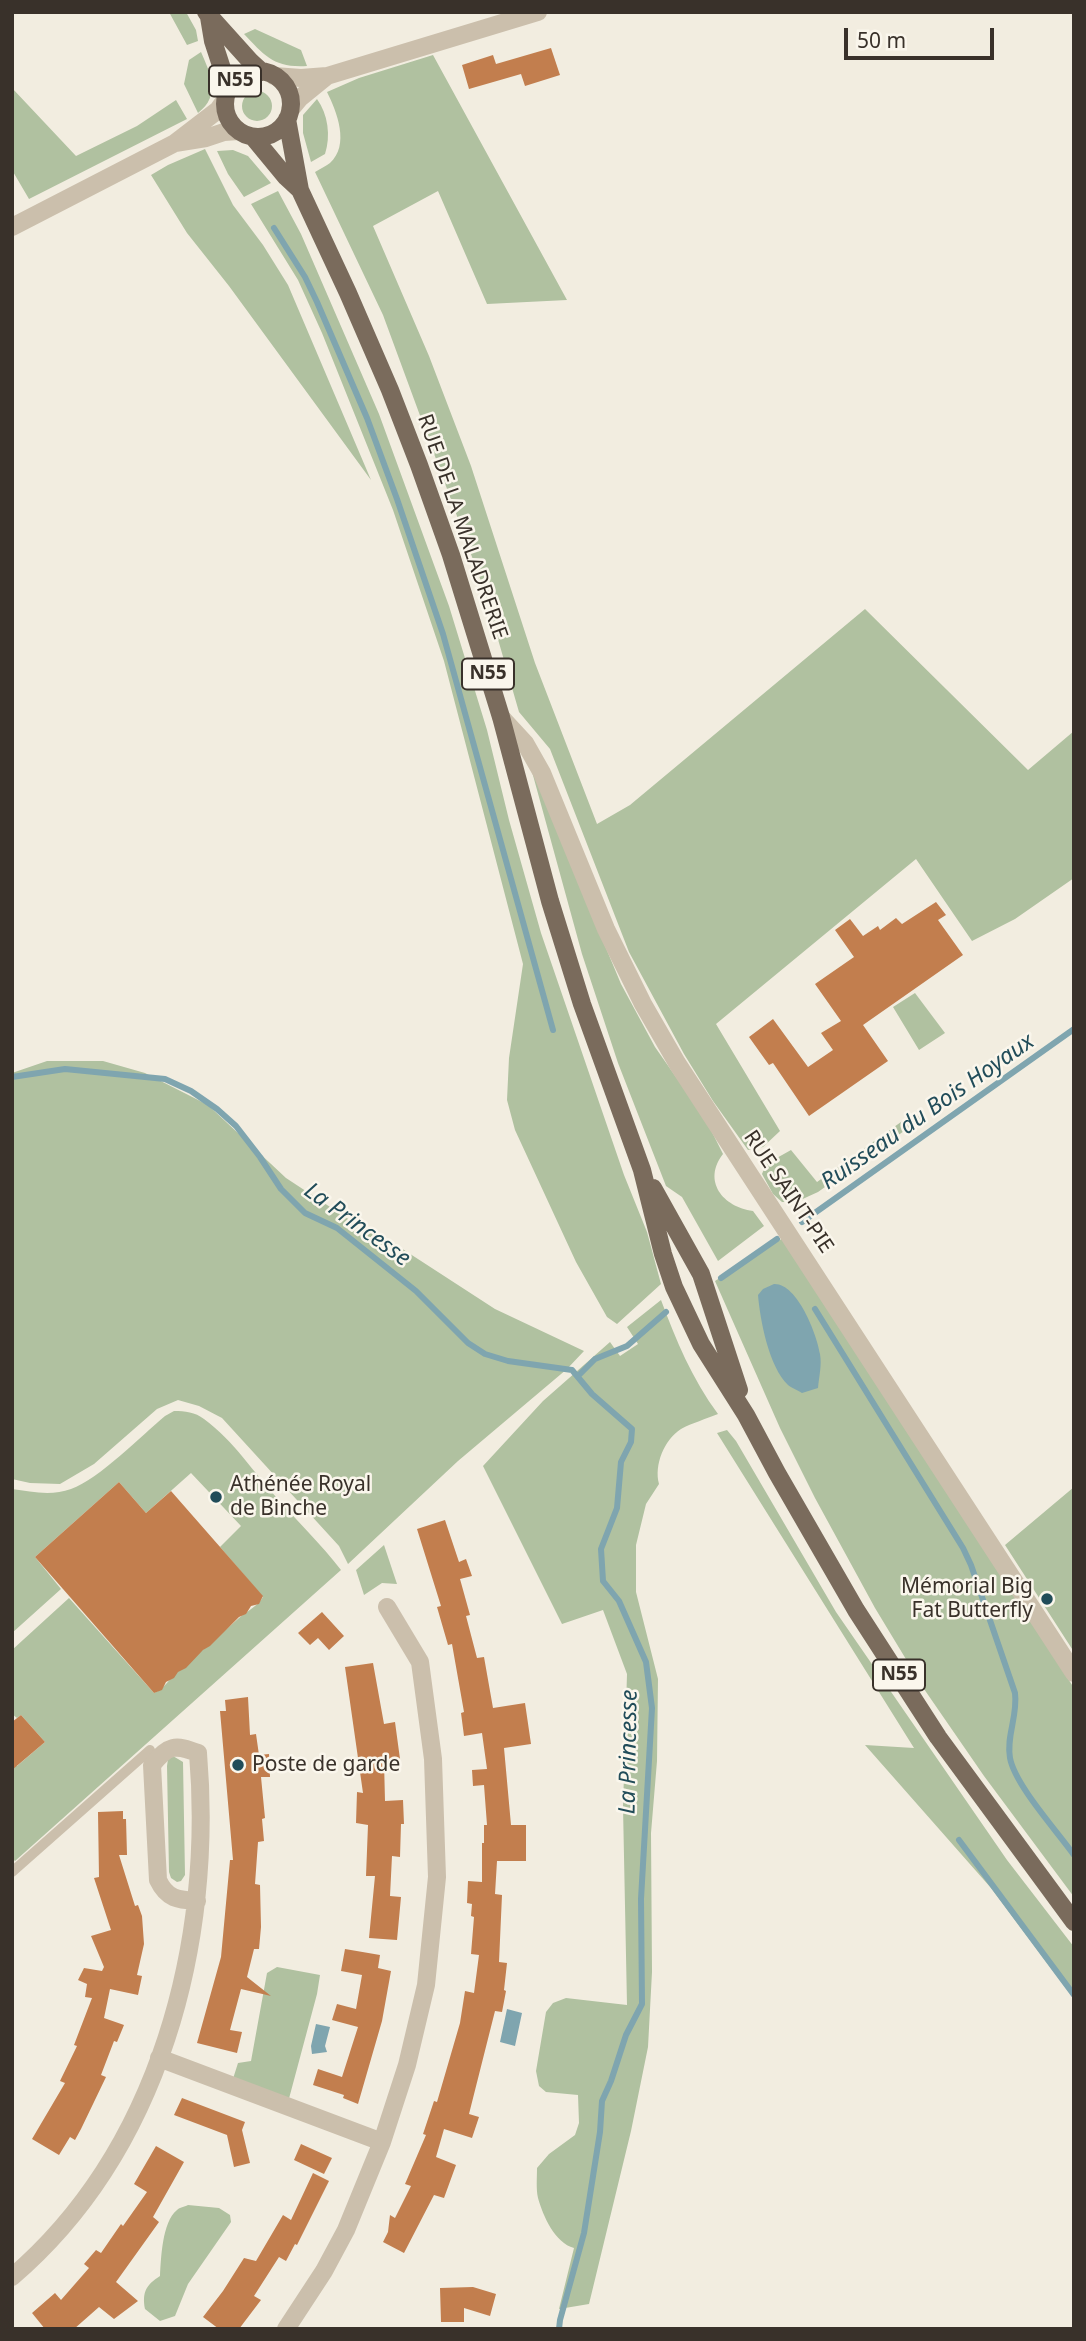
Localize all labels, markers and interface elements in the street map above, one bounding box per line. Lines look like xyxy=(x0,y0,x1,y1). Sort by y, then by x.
scale bar xyxy=(848,14,998,58)
text: 50 m xyxy=(857,26,906,54)
road number: N55 xyxy=(209,66,261,96)
street label: RUE DE LA MALADRERIE xyxy=(412,411,512,643)
road number: N55 xyxy=(462,659,514,690)
water label: Ruisseau du Bois Hoyaux xyxy=(816,1028,1040,1196)
street label: RUE SAINT-PIE xyxy=(738,1126,838,1258)
water label: La Princesse xyxy=(298,1177,416,1273)
place label: Athénée Royal de Binche xyxy=(230,1472,371,1522)
marker: Athénée Royal de Binche xyxy=(208,1489,224,1505)
place label: Mémorial Big Fat Butterfly xyxy=(901,1574,1033,1624)
marker: Mémorial Big Fat Butterfly xyxy=(1039,1591,1055,1607)
road number: N55 xyxy=(873,1660,925,1690)
water label: La Princesse xyxy=(614,1689,644,1815)
place label: Poste de garde xyxy=(252,1752,400,1778)
marker: Poste de garde xyxy=(230,1757,246,1773)

